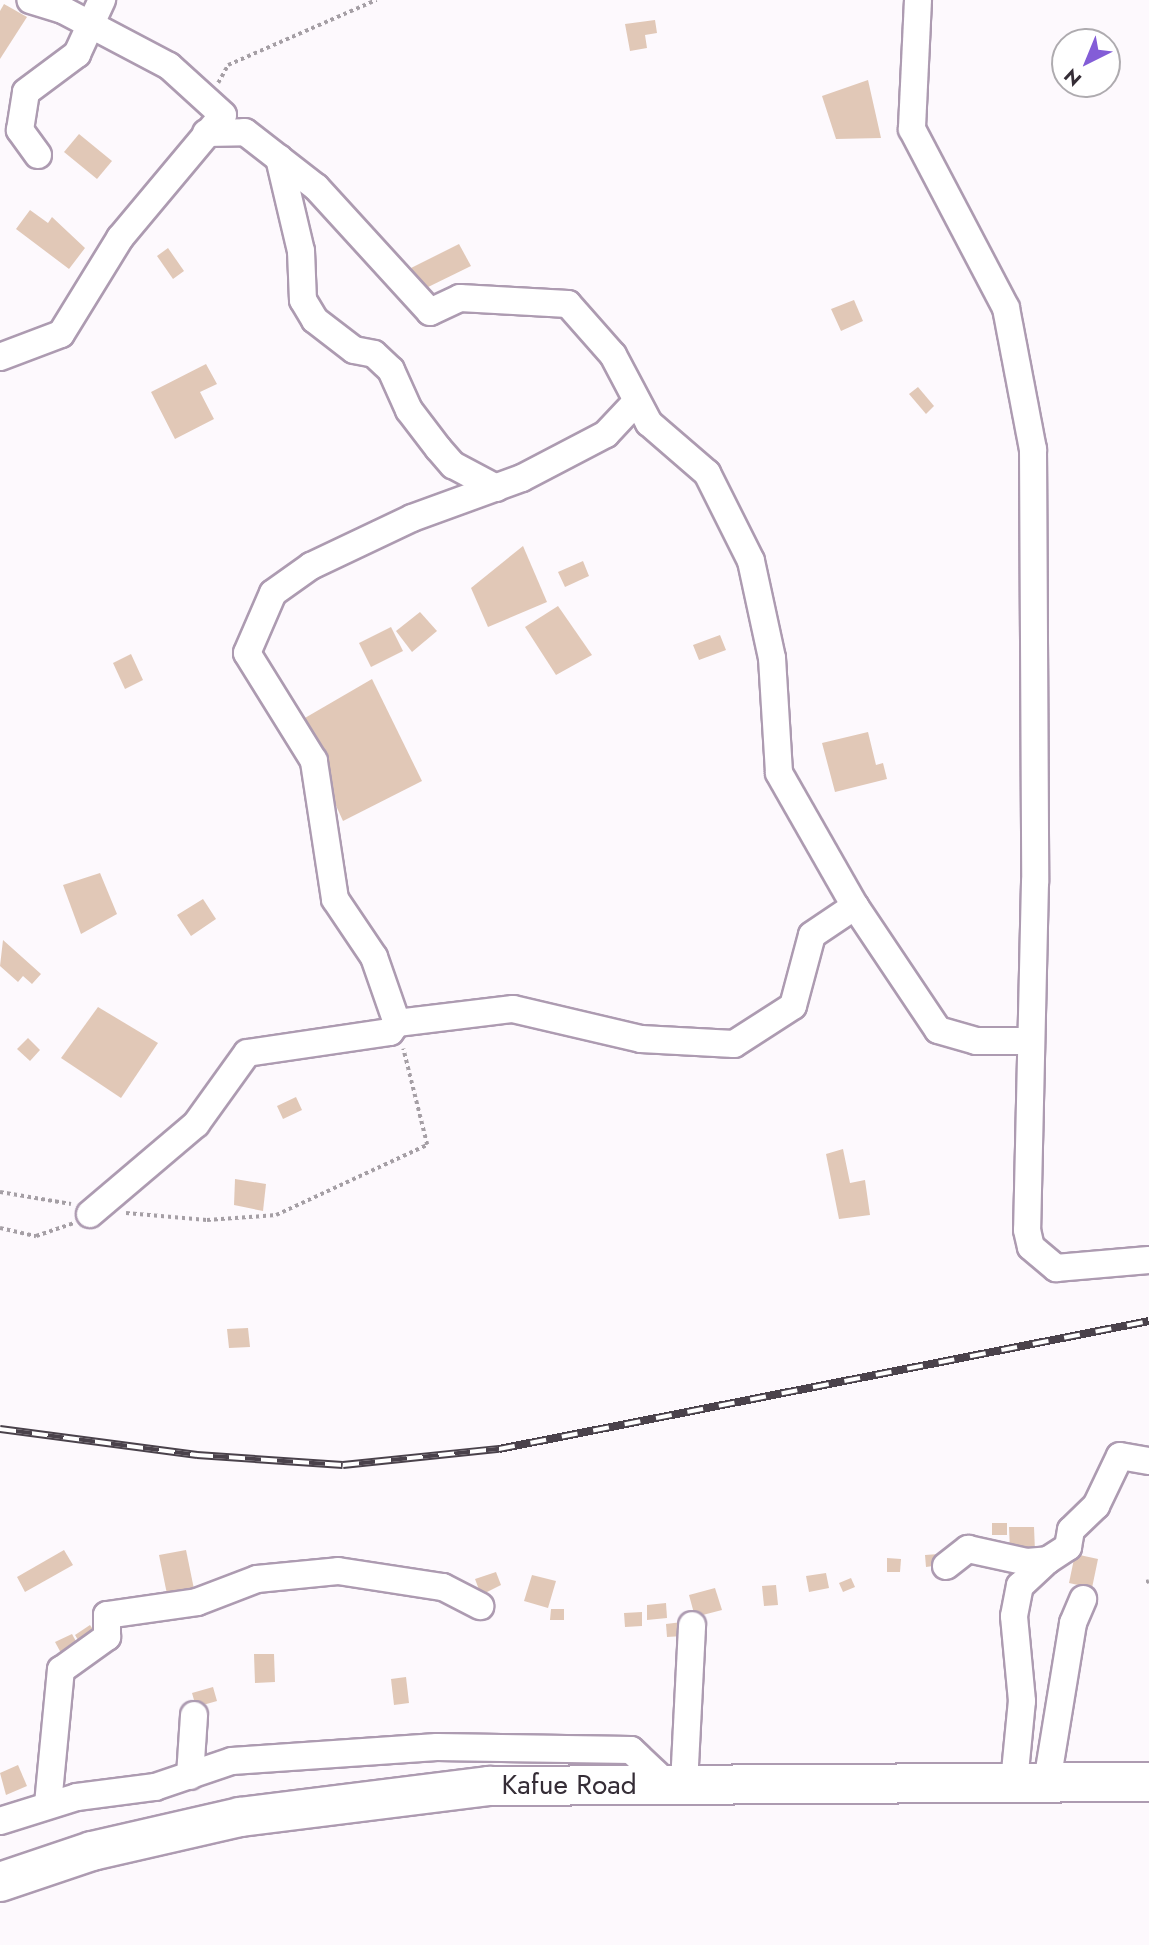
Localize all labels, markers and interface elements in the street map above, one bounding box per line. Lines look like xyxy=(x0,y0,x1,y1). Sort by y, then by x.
north arrow xyxy=(1051,28,1121,98)
text: N xyxy=(1058,62,1087,92)
street label: Kafue Road xyxy=(501,1768,637,1802)

